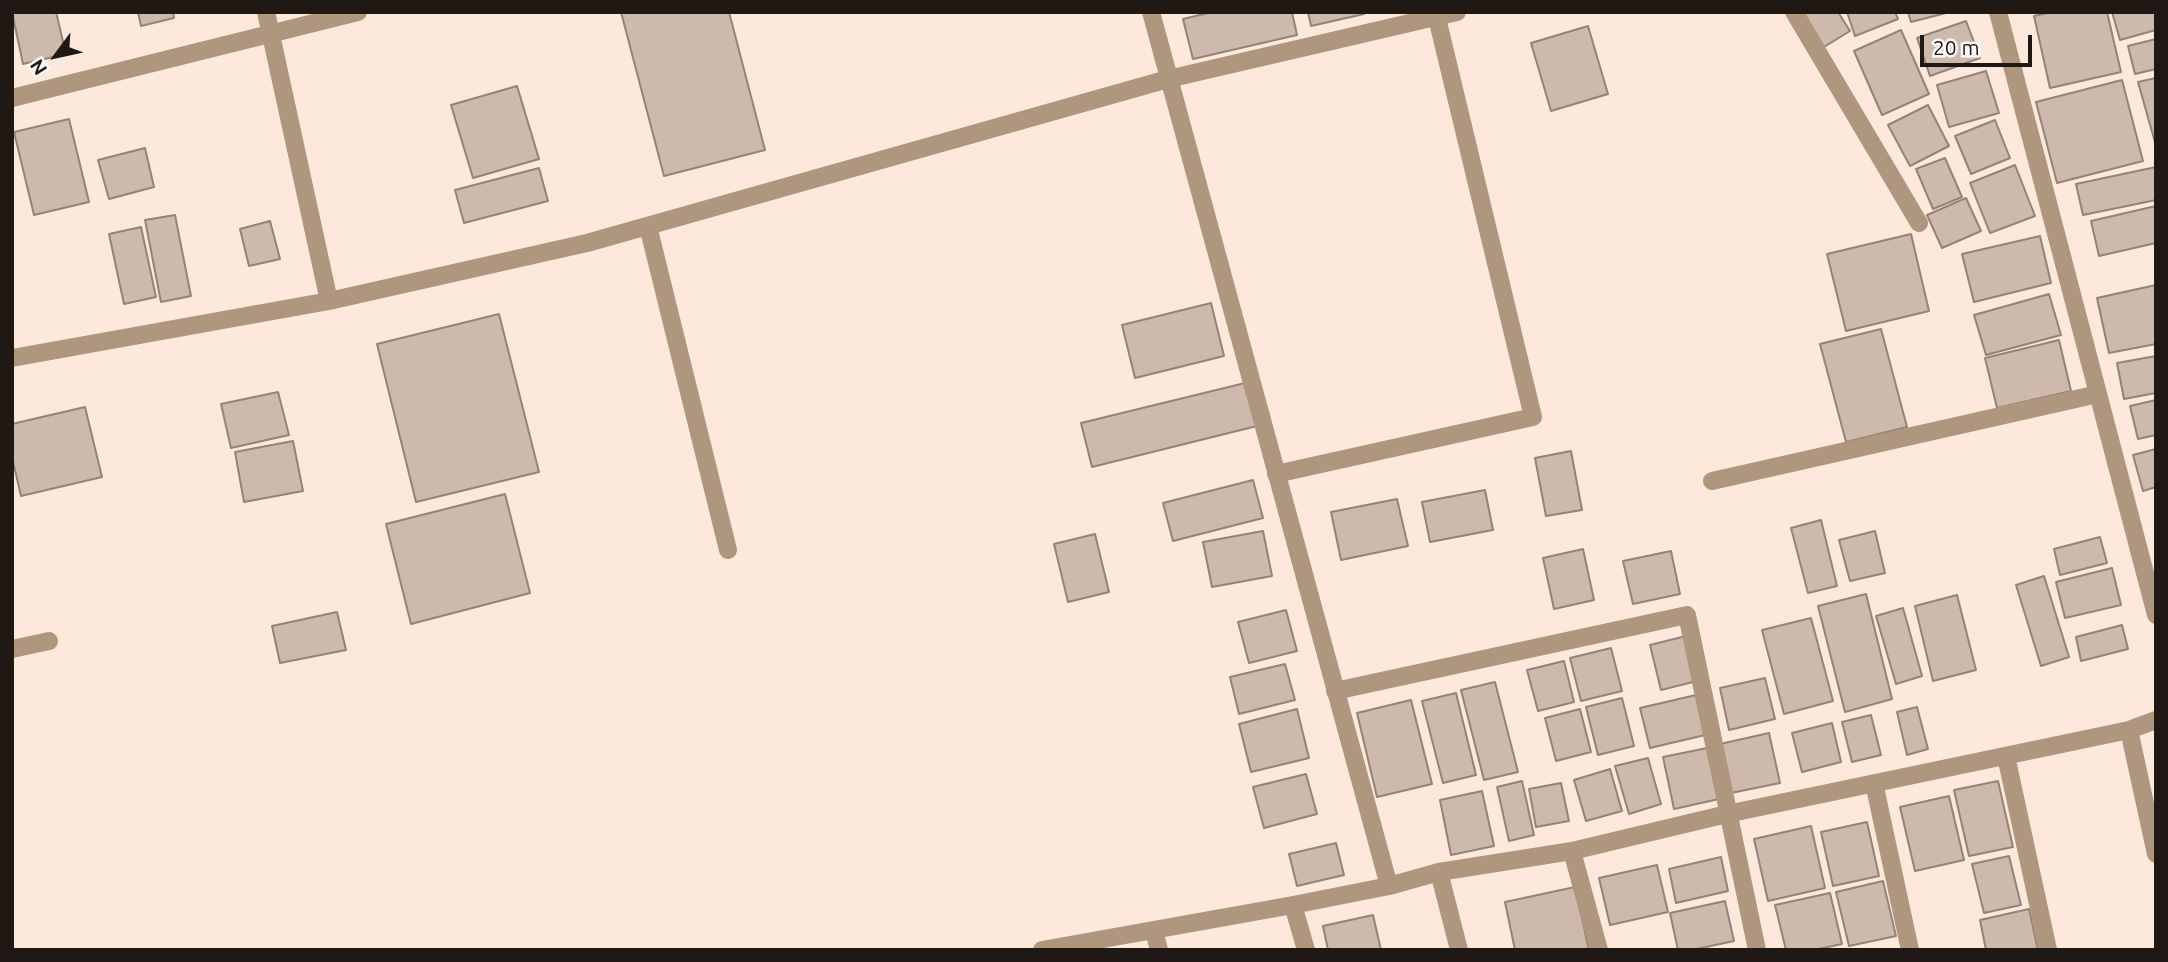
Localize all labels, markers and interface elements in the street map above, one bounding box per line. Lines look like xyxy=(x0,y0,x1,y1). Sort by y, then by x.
north arrow xyxy=(21,21,91,91)
scale bar xyxy=(1923,21,2035,65)
text: 20 m xyxy=(1933,35,1980,59)
text: N xyxy=(25,55,51,79)

